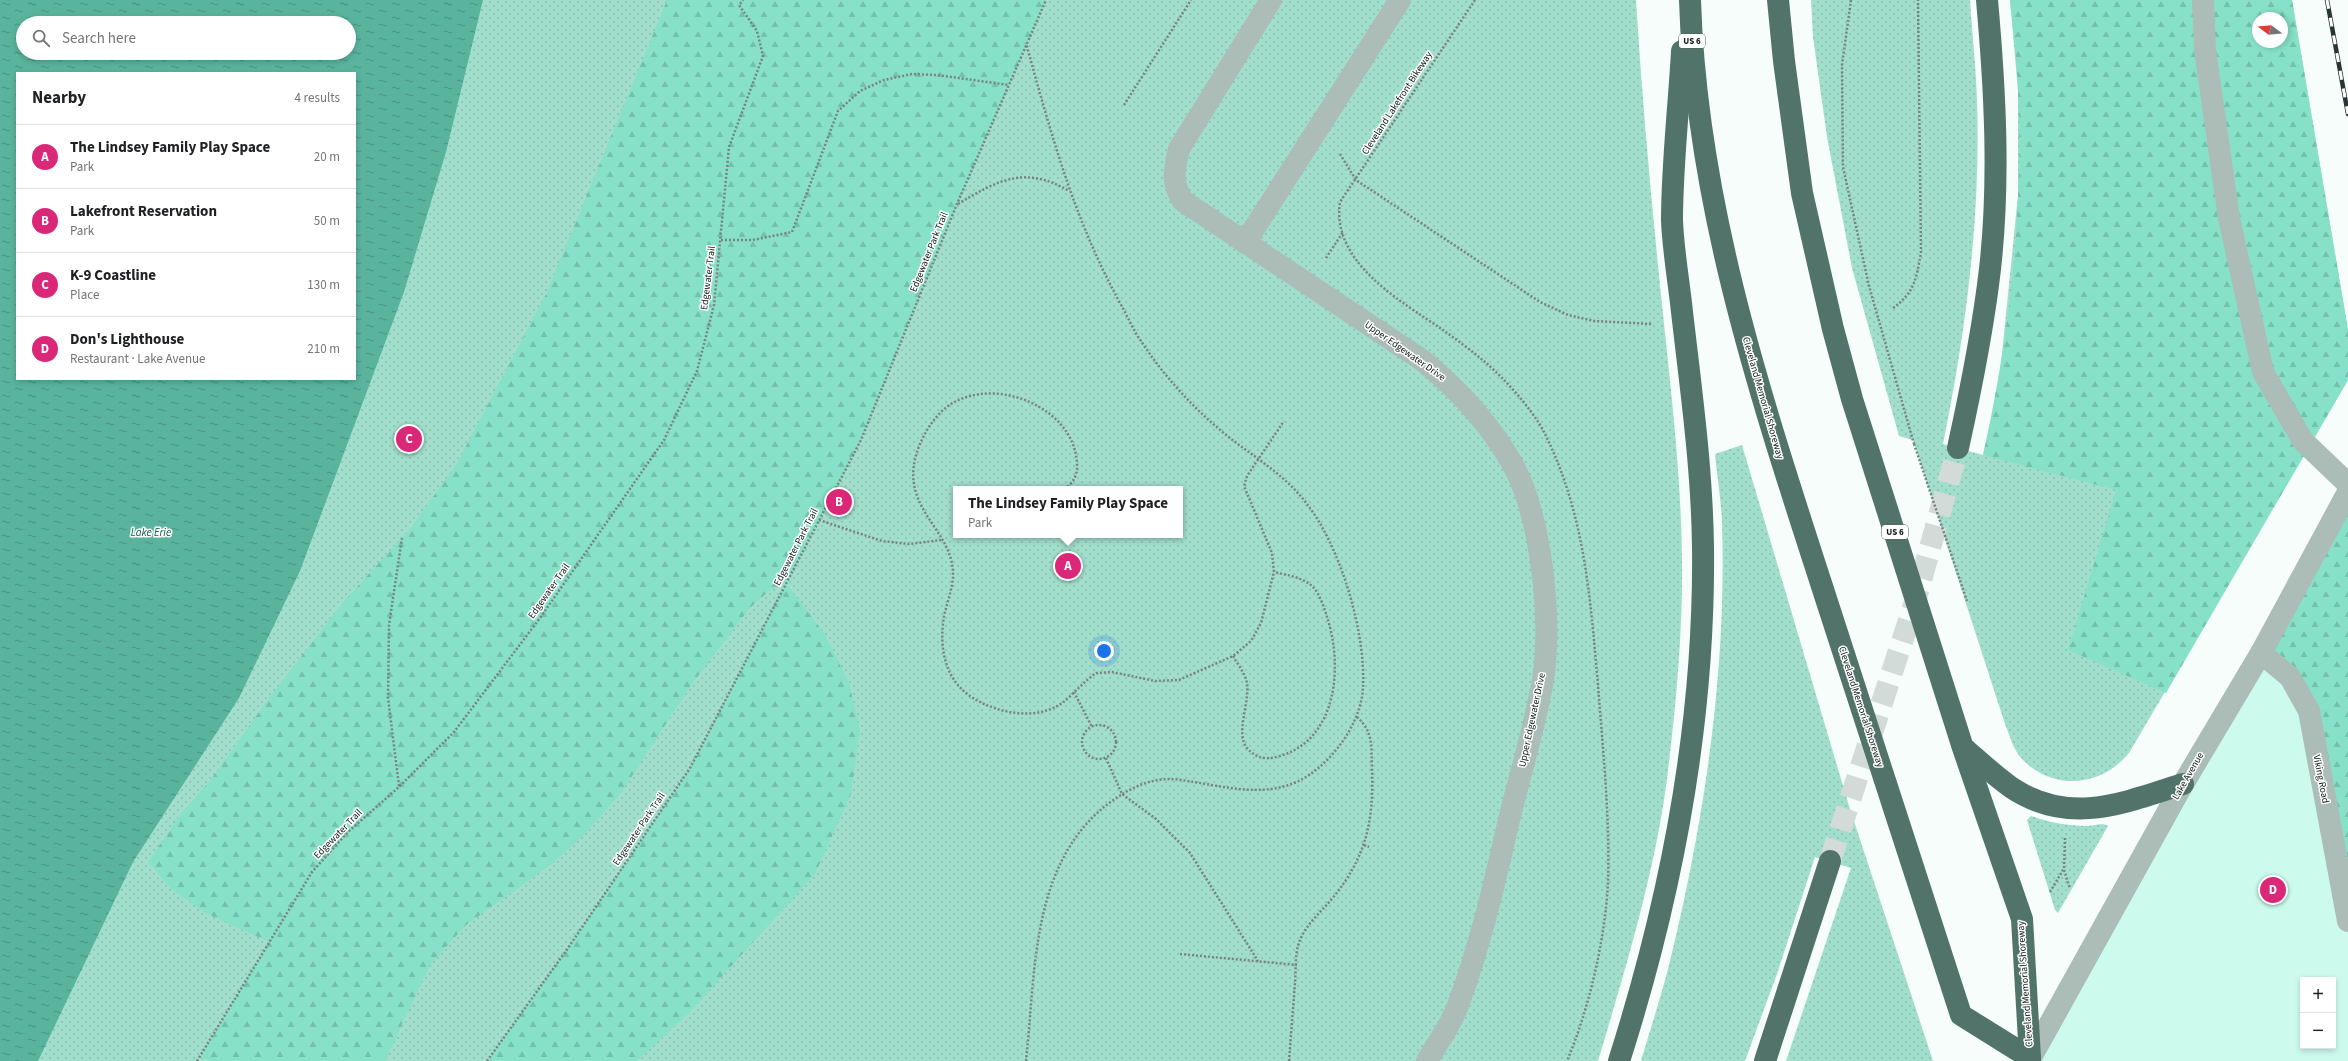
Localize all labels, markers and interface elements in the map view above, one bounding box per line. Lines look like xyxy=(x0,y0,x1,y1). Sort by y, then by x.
north arrow xyxy=(2252,12,2288,48)
search box xyxy=(16,16,356,60)
icon: search xyxy=(30,27,52,49)
text: Search here xyxy=(62,28,136,49)
road number: US 6 xyxy=(1679,34,1705,48)
street label: Cleveland Lakefront Bikeway xyxy=(1358,48,1436,157)
text: Nearby xyxy=(32,86,86,110)
text: 4 results xyxy=(295,89,340,107)
text: The Lindsey Family Play Space xyxy=(70,137,270,158)
text: A xyxy=(41,148,49,166)
text: 20 m xyxy=(314,148,340,166)
text: Park xyxy=(70,158,94,176)
text: Lakefront Reservation xyxy=(70,201,217,222)
street label: Edgewater Park Trail xyxy=(907,209,952,294)
text: B xyxy=(41,212,49,230)
text: 50 m xyxy=(314,212,340,230)
text: Park xyxy=(70,222,94,240)
street label: Edgewater Trail xyxy=(697,245,719,311)
text: K-9 Coastline xyxy=(70,265,156,286)
text: C xyxy=(41,276,49,294)
text: 130 m xyxy=(307,276,340,294)
text: Place xyxy=(70,286,99,304)
street label: Upper Edgewater Drive xyxy=(1362,318,1448,384)
text: Don's Lighthouse xyxy=(70,329,184,350)
street label: Cleveland Memorial Shoreway xyxy=(1739,335,1787,461)
text: D xyxy=(41,340,49,358)
text: 210 m xyxy=(307,340,340,358)
text: Restaurant · Lake Avenue xyxy=(70,350,206,368)
pin: C xyxy=(396,424,422,454)
popup xyxy=(953,486,1183,538)
pin: B xyxy=(826,487,852,517)
text: The Lindsey Family Play Space xyxy=(968,493,1168,514)
street label: Edgewater Park Trail xyxy=(770,505,822,588)
text: Park xyxy=(968,514,992,532)
water label: Lake Erie xyxy=(131,525,171,540)
road number: US 6 xyxy=(1882,525,1908,539)
pin: A xyxy=(1055,551,1081,581)
street label: Edgewater Trail xyxy=(525,560,573,621)
your location xyxy=(1094,641,1114,661)
street label: Cleveland Memorial Shoreway xyxy=(1835,645,1887,770)
street label: Upper Edgewater Drive xyxy=(1515,672,1549,768)
street label: Lake Avenue xyxy=(2169,750,2207,802)
street label: Viking Road xyxy=(2309,754,2333,804)
street label: Edgewater Park Trail xyxy=(609,789,669,868)
street label: Edgewater Trail xyxy=(311,806,366,862)
pin: D xyxy=(2260,875,2286,905)
street label: Cleveland Memorial Shoreway xyxy=(2014,920,2036,1047)
map controls xyxy=(2300,977,2336,1049)
button: + xyxy=(2300,977,2336,1013)
button: − xyxy=(2300,1013,2336,1049)

